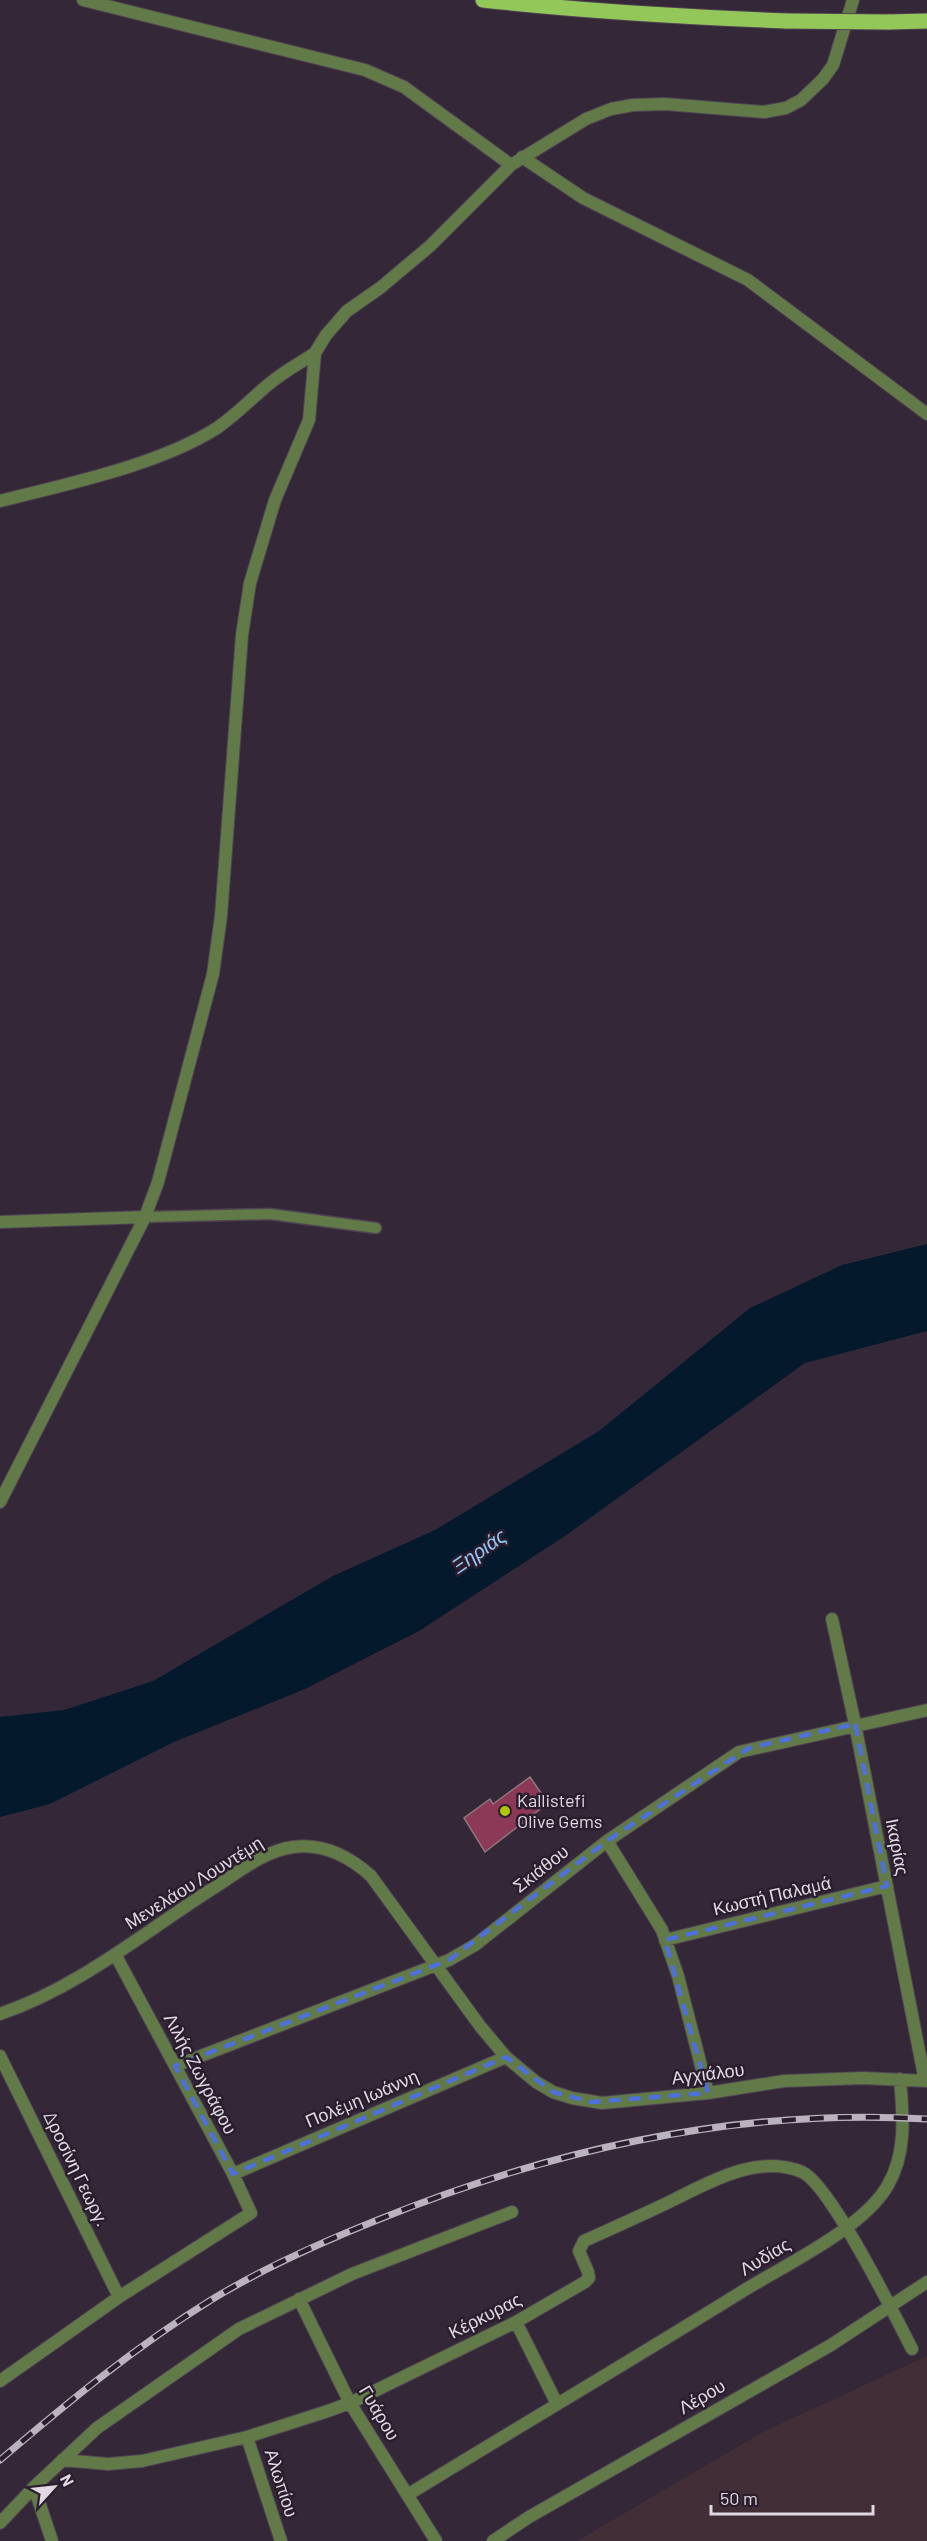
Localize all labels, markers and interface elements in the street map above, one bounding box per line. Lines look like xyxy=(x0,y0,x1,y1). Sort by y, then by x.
water label: Ξηριάς xyxy=(446,1523,511,1578)
place label: Kallistefi Olive Gems xyxy=(517,1789,603,1832)
marker: Kallistefi Olive Gems xyxy=(498,1804,512,1818)
street label: Ικαρίας xyxy=(882,1816,914,1877)
street label: Μενελάου Λουντέμη xyxy=(120,1831,267,1933)
street label: Σκιάθου xyxy=(508,1840,573,1897)
street label: Κωστή Παλαμά xyxy=(711,1871,833,1919)
street label: Λιλής Ζωγράφου xyxy=(160,2009,242,2138)
street label: Αγχιάλου xyxy=(670,2058,746,2088)
street label: Πολέμη Ιωάννη xyxy=(302,2064,421,2132)
street label: Δροσίνη Γεωργ. xyxy=(39,2107,114,2230)
street label: Λυδίας xyxy=(735,2232,794,2280)
street label: Κέρκυρας xyxy=(445,2287,525,2343)
street label: Λέρου xyxy=(674,2374,729,2418)
street label: Γυάρου xyxy=(355,2381,405,2444)
street label: Αλωπίου xyxy=(261,2446,303,2520)
north arrow xyxy=(24,2457,84,2517)
text: N xyxy=(57,2471,79,2489)
scale bar xyxy=(711,2478,873,2516)
text: 50 m xyxy=(720,2487,758,2509)

